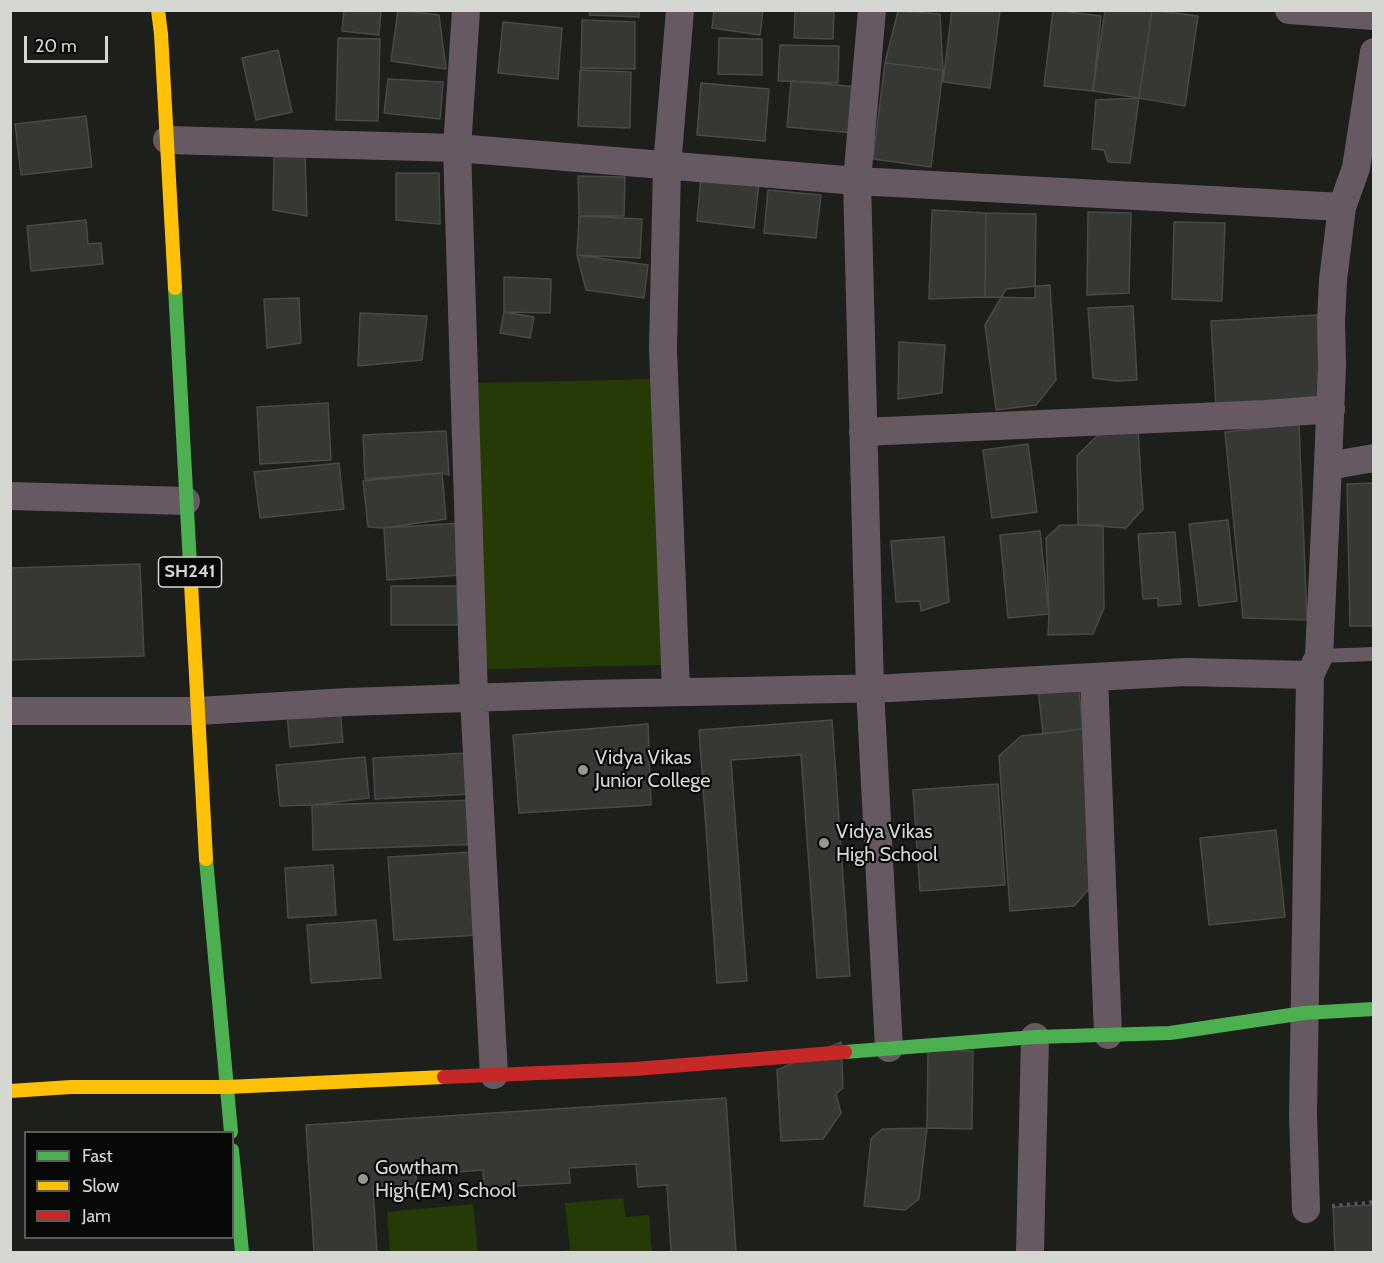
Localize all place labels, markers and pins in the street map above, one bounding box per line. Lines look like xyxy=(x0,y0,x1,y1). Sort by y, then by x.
place label: Vidya Vikas Junior College xyxy=(595,746,710,793)
marker: Vidya Vikas Junior College xyxy=(576,763,590,777)
place label: Vidya Vikas High School xyxy=(836,820,938,867)
marker: Vidya Vikas High School xyxy=(817,836,831,850)
place label: Gowtham High(EM) School xyxy=(375,1156,516,1203)
marker: Gowtham High(EM) School xyxy=(356,1172,370,1186)

